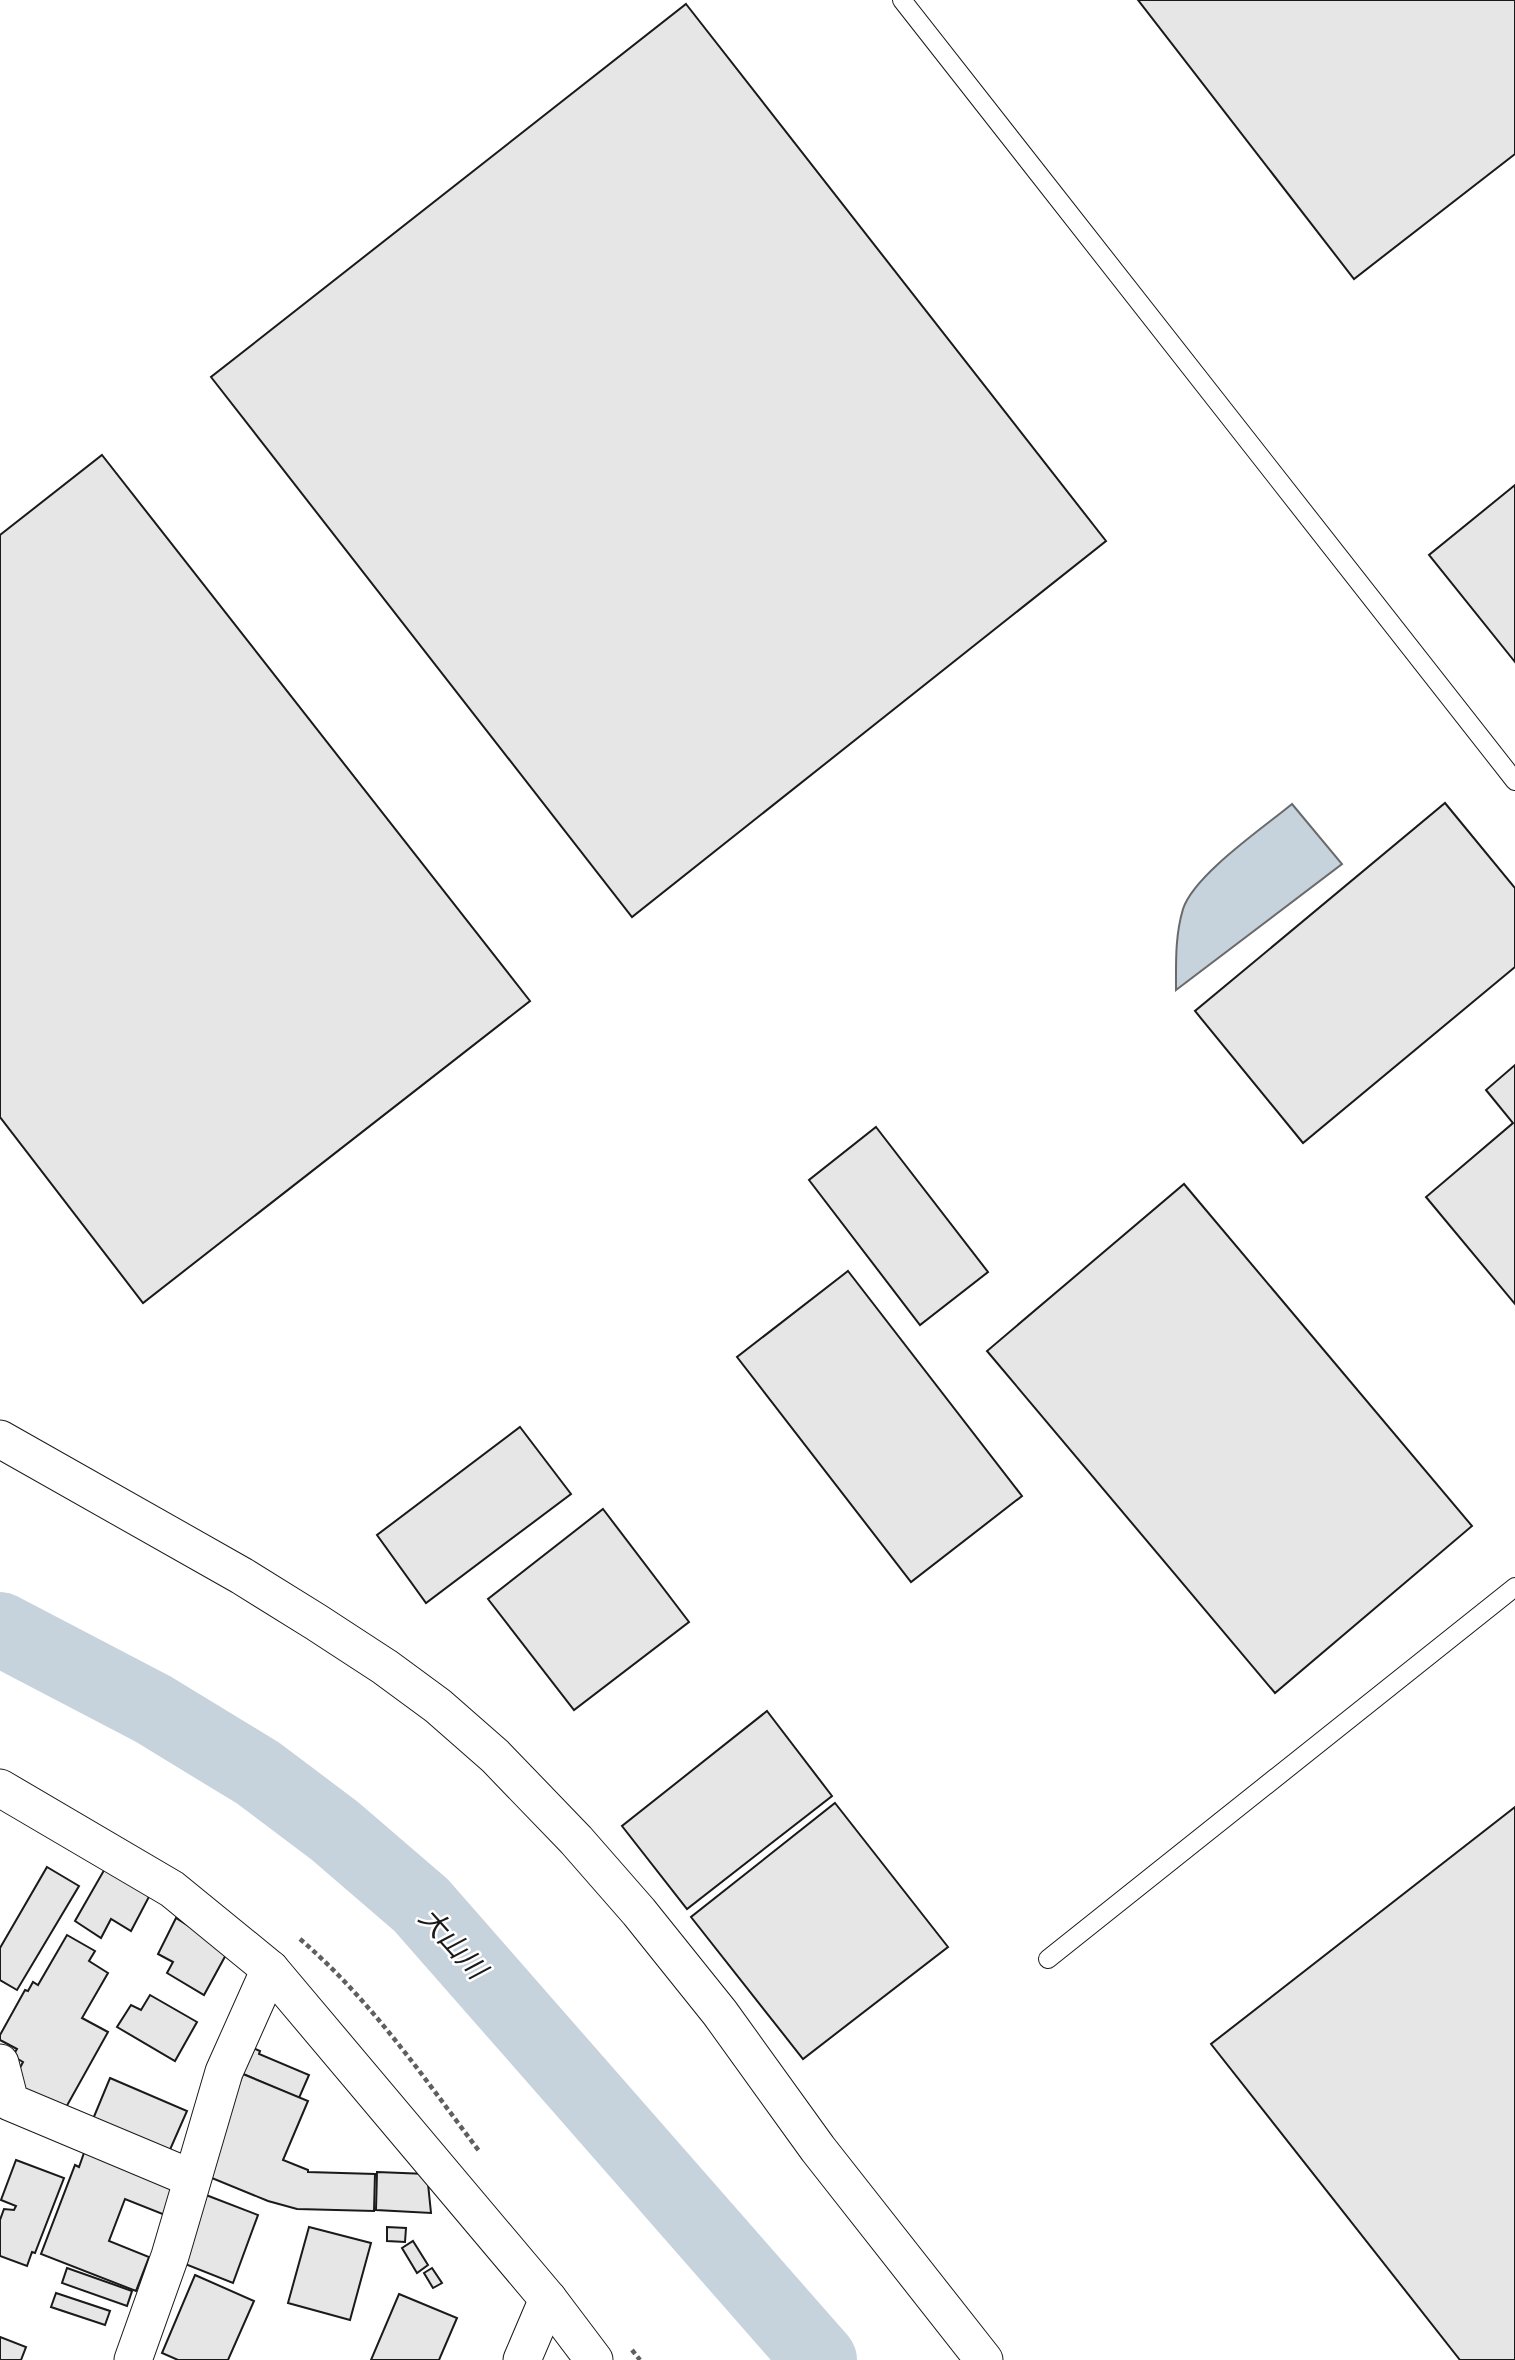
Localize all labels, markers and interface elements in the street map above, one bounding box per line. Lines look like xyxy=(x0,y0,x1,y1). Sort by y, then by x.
water label: 大山川 xyxy=(413,1900,496,1987)

